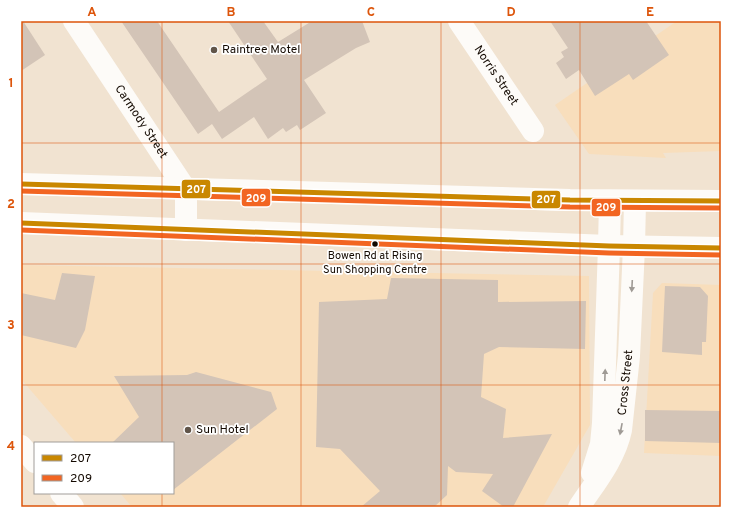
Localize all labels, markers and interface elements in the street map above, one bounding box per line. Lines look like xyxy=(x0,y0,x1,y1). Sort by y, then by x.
text: A xyxy=(87,5,97,21)
text: B xyxy=(227,5,236,21)
text: C xyxy=(367,5,375,21)
text: D xyxy=(506,5,516,21)
text: E xyxy=(646,5,654,21)
place label: Raintree Motel xyxy=(222,42,300,58)
street label: Norris Street xyxy=(470,43,522,109)
marker: Raintree Motel xyxy=(209,45,219,55)
text: 1 xyxy=(8,76,14,92)
street label: Carmody Street xyxy=(111,82,171,162)
line badge: 207 xyxy=(181,179,211,199)
text: 207 xyxy=(186,183,206,197)
line badge: 209 xyxy=(241,188,271,207)
line badge: 207 xyxy=(531,190,561,209)
text: 209 xyxy=(246,192,267,206)
text: 207 xyxy=(536,193,556,207)
text: 2 xyxy=(7,197,15,213)
line badge: 209 xyxy=(591,198,621,217)
text: 209 xyxy=(596,201,617,215)
marker: Bowen Rd at Rising Sun Shopping Centre xyxy=(370,239,380,249)
place label: Bowen Rd at Rising Sun Shopping Centre xyxy=(323,249,427,277)
one-way arrow xyxy=(628,280,635,292)
text: 3 xyxy=(7,318,15,334)
street label: Cross Street xyxy=(615,349,637,416)
one-way arrow xyxy=(602,368,608,381)
place label: Sun Hotel xyxy=(196,422,249,438)
one-way arrow xyxy=(618,423,624,435)
marker: Sun Hotel xyxy=(183,425,193,435)
text: 4 xyxy=(7,439,15,455)
legend xyxy=(34,442,174,494)
text: 207 xyxy=(70,451,91,467)
text: 209 xyxy=(70,471,92,487)

